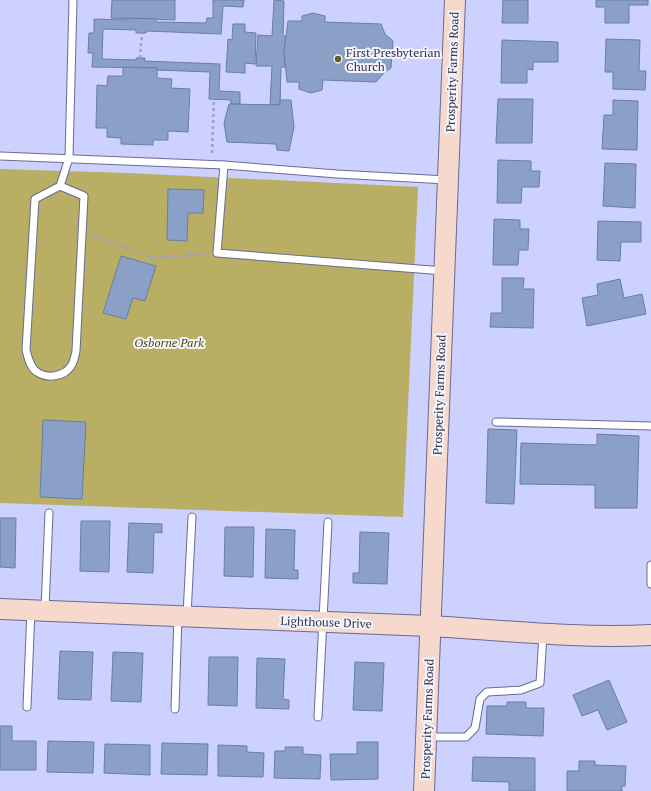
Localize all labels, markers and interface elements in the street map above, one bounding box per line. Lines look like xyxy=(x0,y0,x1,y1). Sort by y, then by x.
street label: Prosperity Farms Road xyxy=(442,11,462,132)
place label: First Presbyterian Church xyxy=(346,45,441,74)
marker: First Presbyterian Church xyxy=(333,54,343,64)
street label: Prosperity Farms Road xyxy=(429,334,449,455)
park label: Osborne Park xyxy=(134,335,204,350)
street label: Lighthouse Drive xyxy=(280,613,372,631)
street label: Prosperity Farms Road xyxy=(417,658,437,779)

